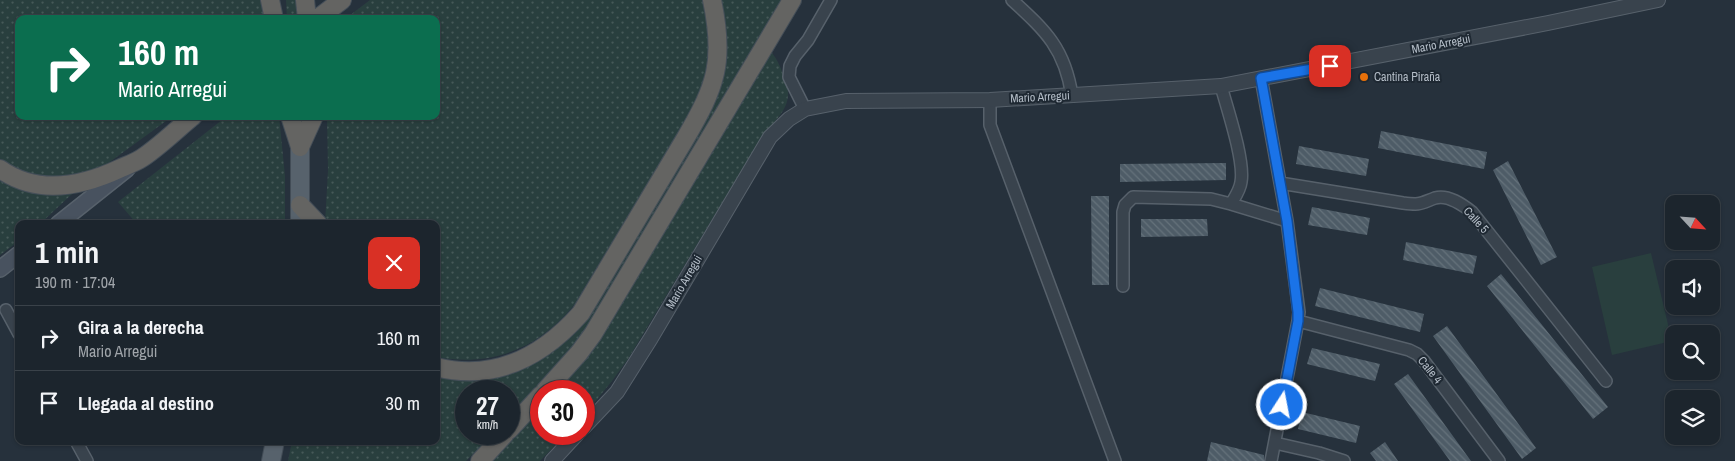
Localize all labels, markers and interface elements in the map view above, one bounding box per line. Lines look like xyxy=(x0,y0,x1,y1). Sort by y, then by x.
text: 160 m xyxy=(118,29,199,76)
street label: Mario Arregui xyxy=(1410,30,1472,58)
icon: right xyxy=(35,35,100,100)
pin xyxy=(1309,45,1351,87)
icon: arrive xyxy=(1316,52,1344,80)
place label: Cantina Piraña xyxy=(1374,69,1441,85)
marker: Cantina Piraña xyxy=(1358,71,1370,83)
text: Mario Arregui xyxy=(118,74,227,104)
street label: Mario Arregui xyxy=(1010,87,1070,107)
north arrow xyxy=(1665,195,1720,250)
map controls xyxy=(1665,195,1720,445)
street label: Calle 5 xyxy=(1460,203,1493,237)
text: 1 min xyxy=(35,232,99,272)
button: close xyxy=(368,237,420,289)
street label: Mario Arregui xyxy=(662,252,706,312)
button: sound xyxy=(1665,260,1720,315)
text: 190 m · 17:04 xyxy=(35,271,115,293)
text: Gira a la derecha xyxy=(78,314,204,340)
icon: right xyxy=(35,324,63,352)
text: 160 m xyxy=(377,325,420,351)
button: search xyxy=(1665,325,1720,380)
text: Mario Arregui xyxy=(78,340,158,362)
street label: Calle 4 xyxy=(1414,353,1446,387)
position arrow xyxy=(1255,378,1307,430)
speed limit sign: 30 xyxy=(530,380,595,445)
icon: arrive xyxy=(35,389,63,417)
text: 27 xyxy=(476,389,499,423)
text: Llegada al destino xyxy=(78,390,214,416)
text: 30 m xyxy=(385,390,420,416)
button: layers xyxy=(1665,390,1720,445)
text: km/h xyxy=(477,417,498,433)

